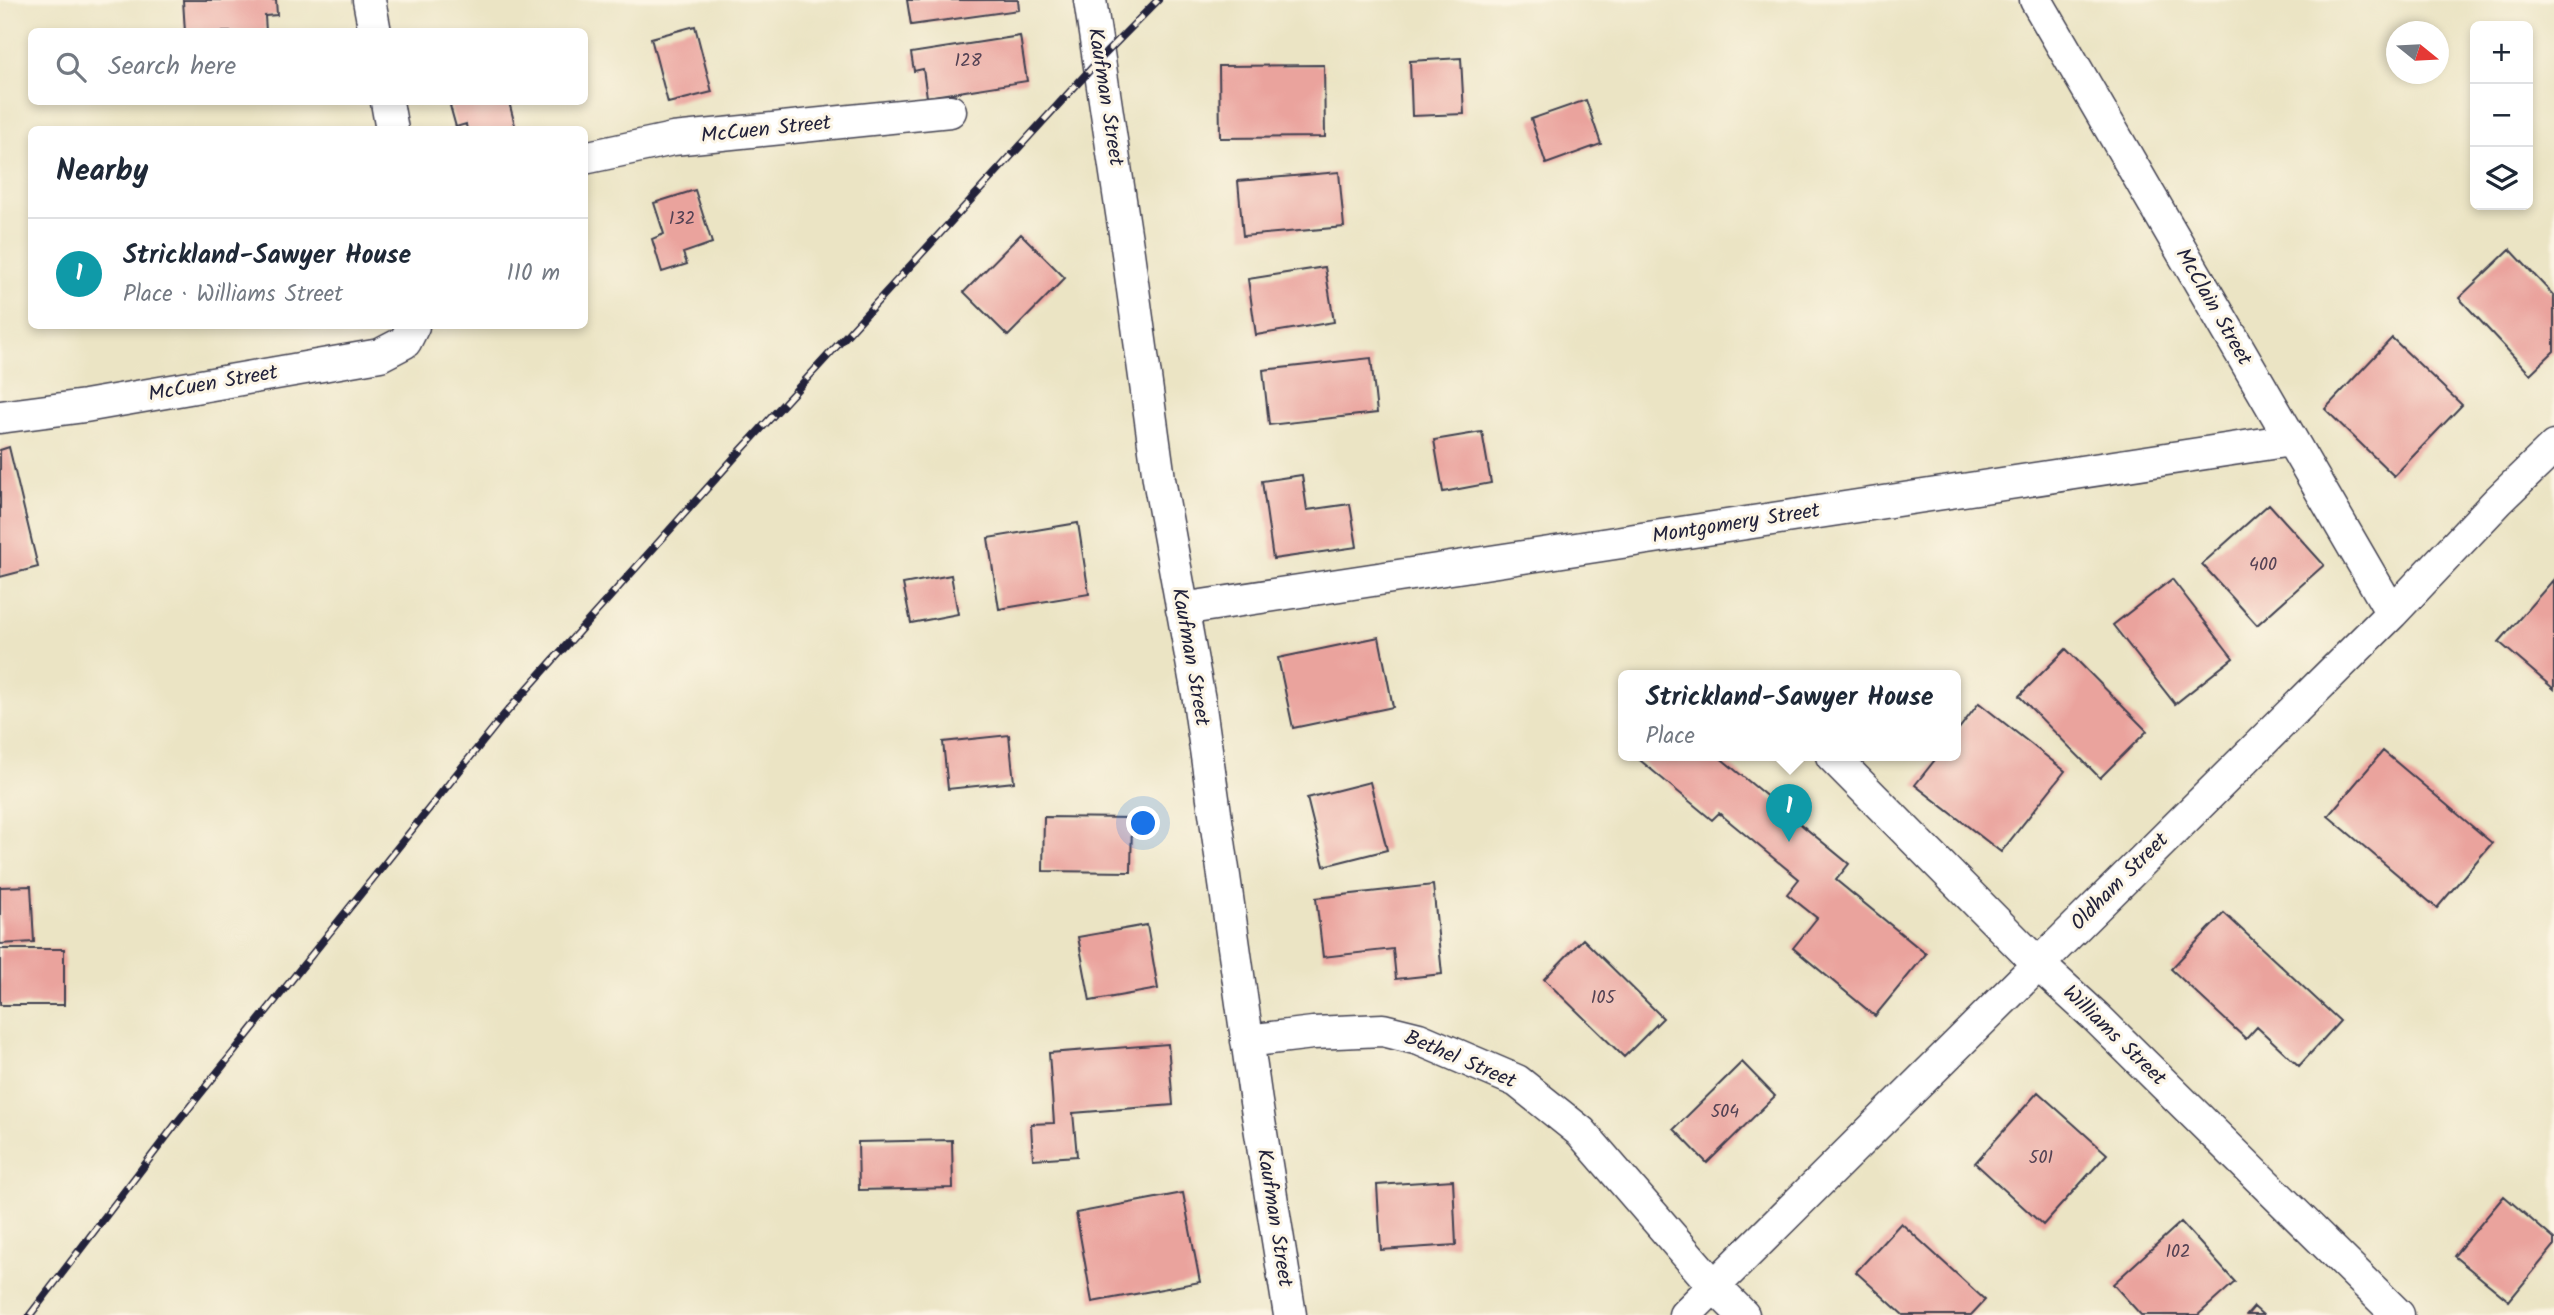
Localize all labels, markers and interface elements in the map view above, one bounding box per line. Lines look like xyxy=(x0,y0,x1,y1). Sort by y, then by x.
north arrow xyxy=(2386,21,2449,84)
map controls xyxy=(2470,21,2533,210)
button: + xyxy=(2470,21,2533,84)
street label: Kaufman Street xyxy=(1078,25,1132,169)
search box xyxy=(28,28,588,105)
text: Search here xyxy=(108,46,236,88)
house number: 128 xyxy=(955,47,982,76)
icon: search xyxy=(52,48,90,86)
button: − xyxy=(2470,84,2533,147)
street label: McCuen Street xyxy=(699,107,834,153)
button: layers xyxy=(2470,147,2533,210)
text: Nearby xyxy=(56,148,148,196)
house number: 132 xyxy=(669,205,695,234)
text: Strickland-Sawyer House xyxy=(123,235,411,277)
street label: McClain Street xyxy=(2166,242,2261,373)
text: 1 xyxy=(76,256,82,292)
text: 110 m xyxy=(507,256,560,292)
text: Place · Williams Street xyxy=(123,277,343,313)
street label: McCuen Street xyxy=(146,356,281,412)
street label: Montgomery Street xyxy=(1650,494,1823,554)
house number: 400 xyxy=(2249,551,2277,580)
street label: Kaufman Street xyxy=(1162,585,1219,730)
popup xyxy=(1618,670,1961,761)
text: Strickland-Sawyer House xyxy=(1645,677,1934,719)
text: Place xyxy=(1645,719,1695,755)
pin: 1 xyxy=(1766,784,1812,842)
your location xyxy=(1126,806,1160,840)
street label: Oldham Street xyxy=(2063,824,2178,939)
street label: Williams Street xyxy=(2054,978,2174,1095)
house number: 105 xyxy=(1591,984,1616,1013)
street label: Bethel Street xyxy=(1399,1022,1522,1099)
house number: 504 xyxy=(1711,1098,1739,1127)
house number: 501 xyxy=(2029,1144,2053,1173)
street label: Kaufman Street xyxy=(1247,1146,1301,1290)
house number: 102 xyxy=(2165,1238,2191,1267)

